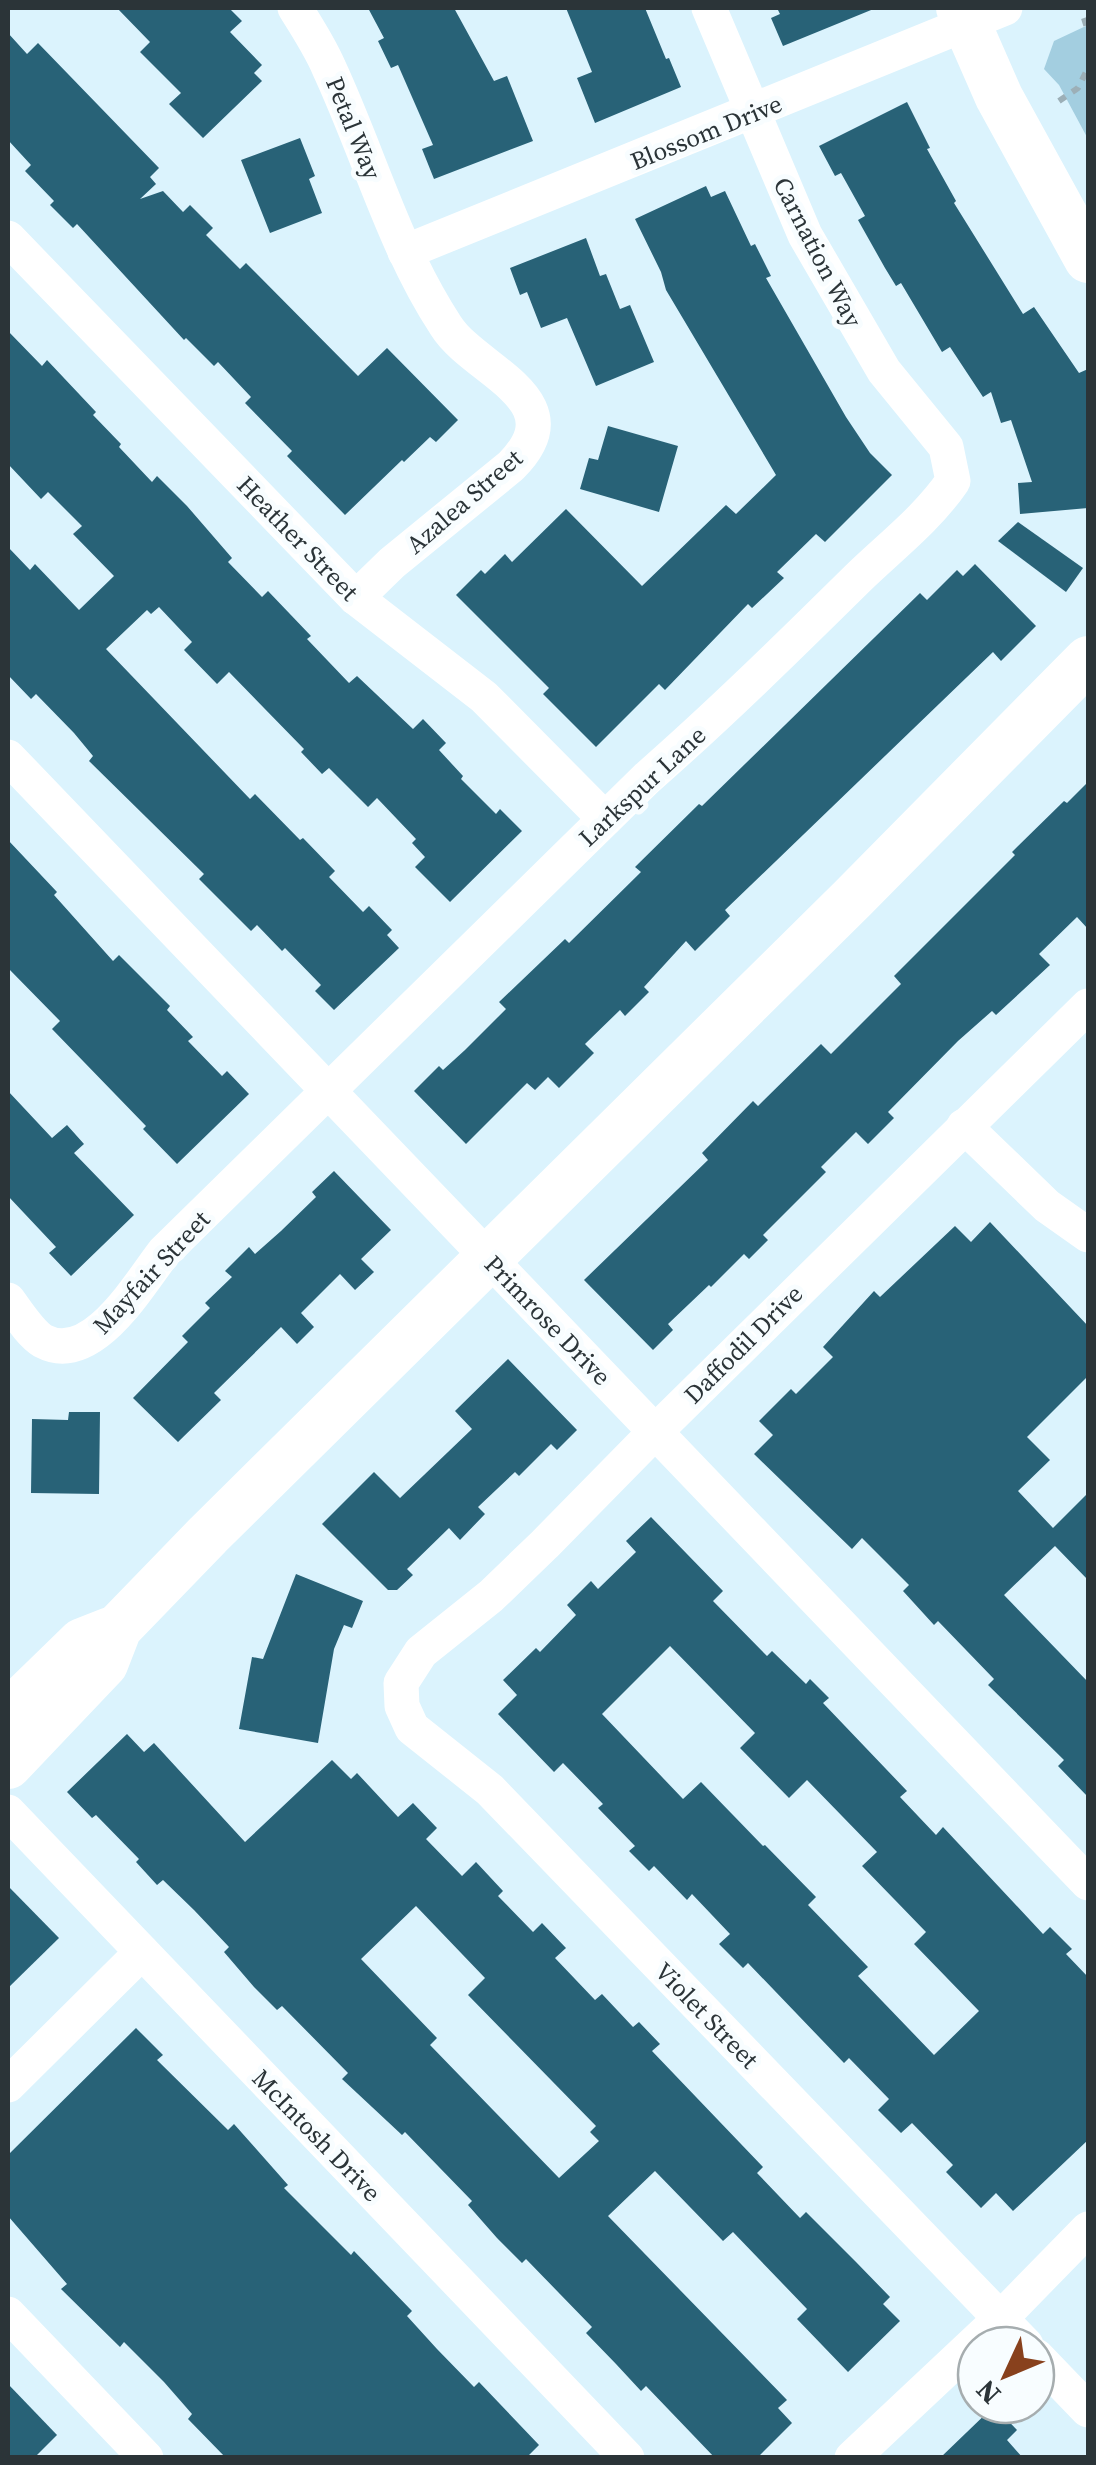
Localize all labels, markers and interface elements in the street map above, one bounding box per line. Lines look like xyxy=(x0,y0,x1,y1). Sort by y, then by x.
street label: Petal Way xyxy=(318,72,390,185)
street label: Blossom Drive xyxy=(625,86,787,178)
street label: Carnation Way xyxy=(766,171,870,333)
street label: Azalea Street xyxy=(399,440,530,561)
street label: Heather Street xyxy=(230,468,367,608)
street label: Larkspur Lane xyxy=(571,718,713,854)
street label: Mayfair Street xyxy=(85,1202,218,1341)
street label: Primrose Drive xyxy=(477,1247,619,1393)
street label: Daffodil Drive xyxy=(676,1277,810,1411)
street label: Violet Street xyxy=(648,1954,767,2076)
street label: McIntosh Drive xyxy=(245,2061,389,2209)
north arrow xyxy=(956,2325,1056,2425)
text: N xyxy=(967,2372,1009,2413)

